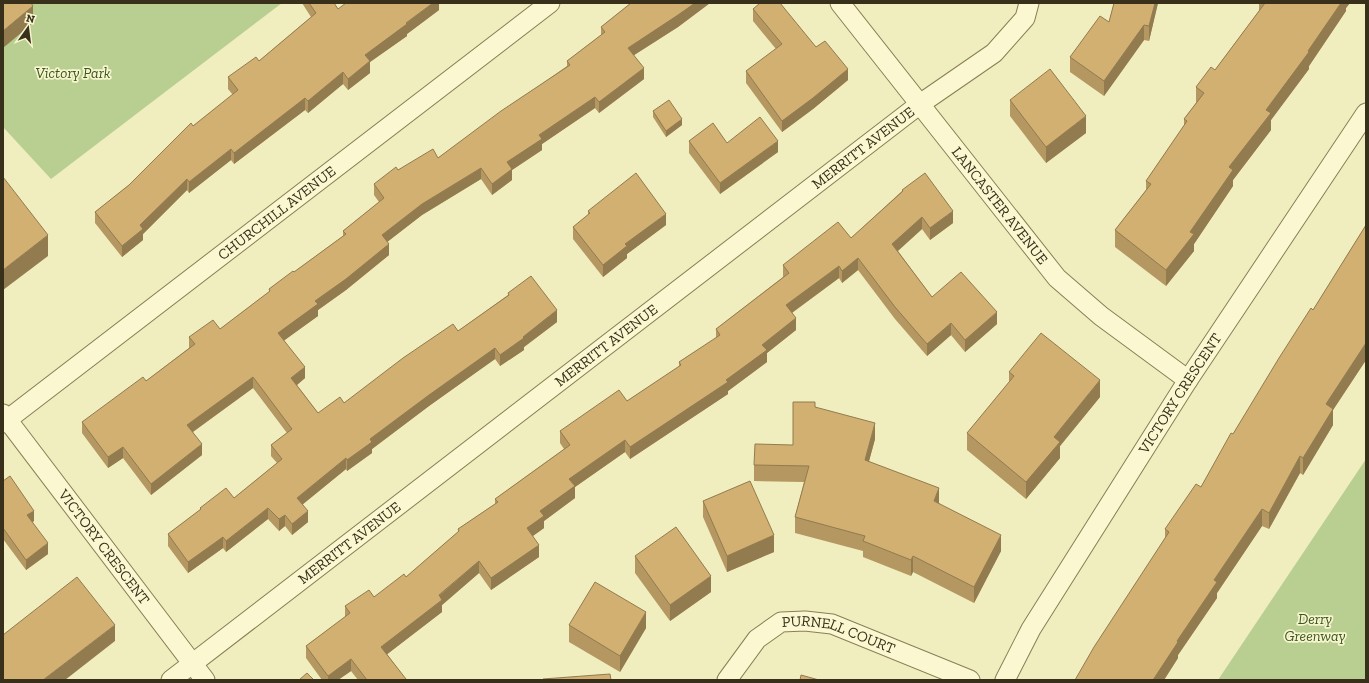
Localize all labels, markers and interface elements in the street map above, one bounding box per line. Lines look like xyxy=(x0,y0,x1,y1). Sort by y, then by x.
north arrow xyxy=(8,8,48,48)
text: N xyxy=(25,11,37,26)
park label: Victory Park xyxy=(35,64,111,82)
street label: MERRITT AVENUE xyxy=(808,103,918,193)
street label: LANCASTER AVENUE xyxy=(948,143,1052,268)
street label: CHURCHILL AVENUE xyxy=(214,162,339,264)
street label: MERRITT AVENUE xyxy=(551,300,661,390)
street label: VICTORY CRESCENT xyxy=(1134,330,1226,458)
street label: VICTORY CRESCENT xyxy=(54,485,153,608)
street label: MERRITT AVENUE xyxy=(294,498,404,588)
park label: Derry Greenway xyxy=(1284,610,1346,645)
street label: PURNELL COURT xyxy=(782,612,898,658)

